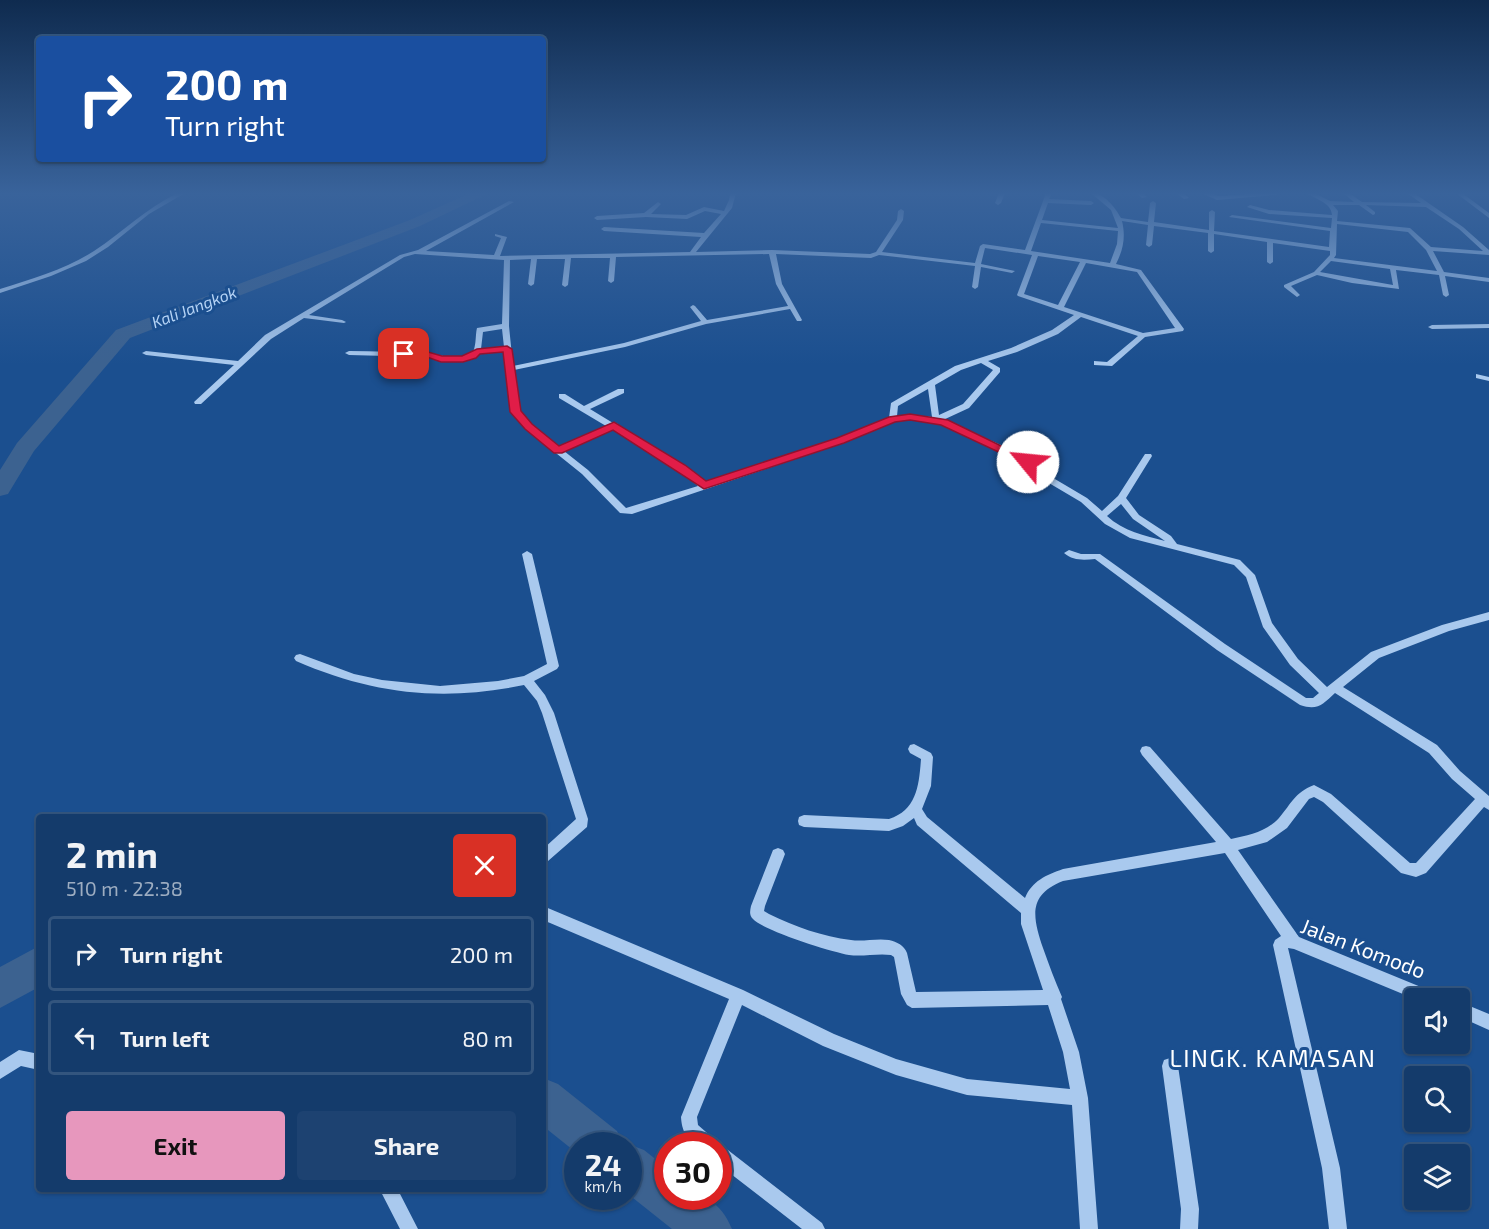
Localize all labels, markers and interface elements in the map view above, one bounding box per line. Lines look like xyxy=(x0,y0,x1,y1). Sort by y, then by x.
text: 200 m xyxy=(165,58,288,108)
icon: right xyxy=(66,60,144,138)
text: Turn right xyxy=(165,109,285,141)
water label: Kali Jangkok xyxy=(149,282,239,331)
pin xyxy=(378,328,429,379)
icon: arrive xyxy=(387,337,420,370)
position arrow xyxy=(996,430,1060,494)
text: 2 min xyxy=(66,832,158,875)
button: close xyxy=(453,834,516,897)
text: 510 m · 22:38 xyxy=(66,876,183,900)
street label: Jalan Komodo xyxy=(1298,912,1429,983)
icon: right xyxy=(69,937,102,970)
text: Turn right xyxy=(120,941,222,967)
text: 200 m xyxy=(450,941,513,967)
map controls xyxy=(1404,988,1470,1210)
button: sound xyxy=(1404,988,1470,1054)
icon: left xyxy=(69,1021,102,1054)
text: Turn left xyxy=(120,1025,209,1051)
text: 80 m xyxy=(462,1025,513,1051)
district label: LINGK. KAMASAN xyxy=(1169,1043,1377,1072)
button: search xyxy=(1404,1066,1470,1132)
button: Exit xyxy=(66,1111,285,1180)
button: Share xyxy=(297,1111,516,1180)
speed limit sign: 30 xyxy=(654,1132,732,1210)
button: layers xyxy=(1404,1144,1470,1210)
text: 24 xyxy=(585,1146,621,1182)
text: km/h xyxy=(584,1177,622,1195)

